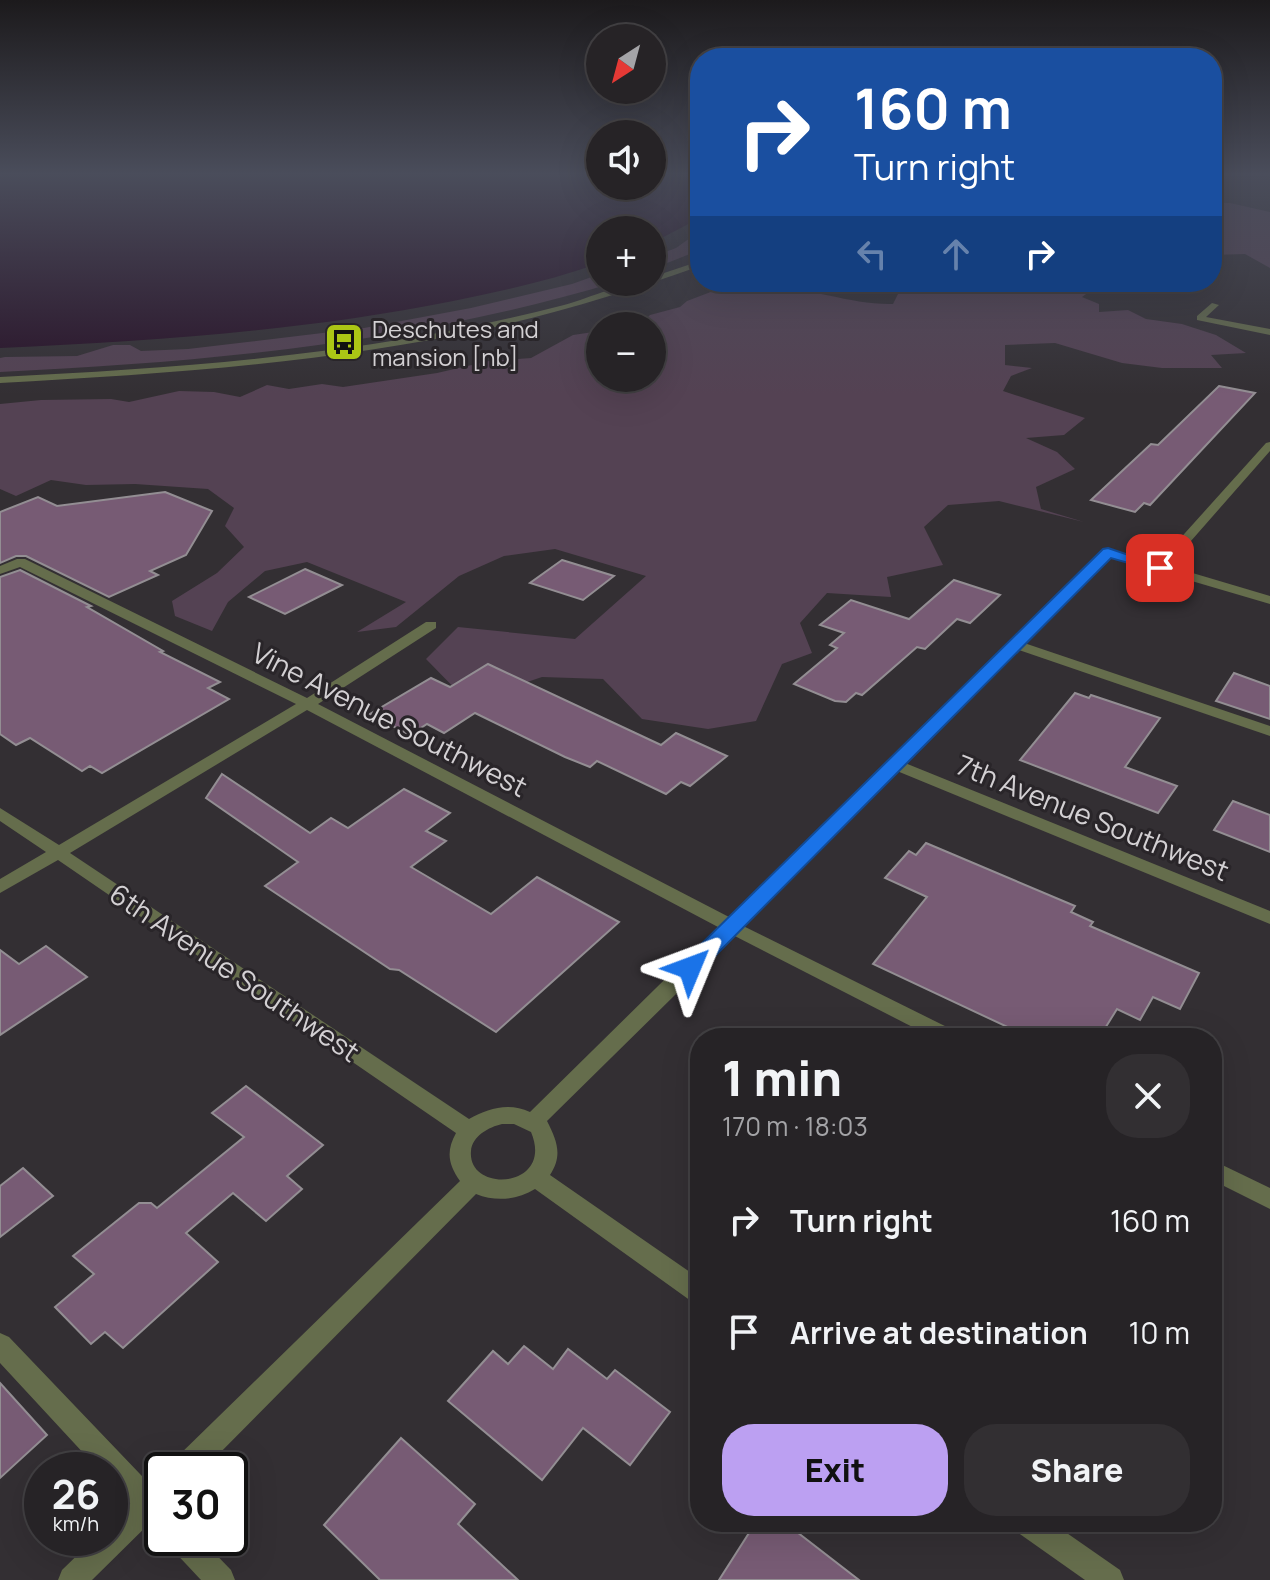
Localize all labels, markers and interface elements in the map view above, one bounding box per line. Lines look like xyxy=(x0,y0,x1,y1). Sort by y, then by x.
north arrow xyxy=(586,24,666,104)
map controls xyxy=(586,24,666,392)
text: 160 m xyxy=(854,69,1012,146)
icon: right xyxy=(722,80,826,184)
button: sound xyxy=(586,120,666,200)
text: Turn right xyxy=(854,142,1015,191)
button: + xyxy=(586,216,666,296)
icon: left xyxy=(850,232,894,276)
icon: ahead xyxy=(934,232,978,276)
icon: right xyxy=(1018,232,1062,276)
place label: Deschutes and mansion [nb] xyxy=(372,312,539,373)
button: − xyxy=(586,312,666,392)
bus stop icon: Deschutes and mansion [nb] xyxy=(323,321,365,363)
pin xyxy=(1126,534,1194,602)
icon: arrive xyxy=(1138,546,1182,590)
street label: Vine Avenue Southwest xyxy=(246,633,534,805)
street label: 7th Avenue Southwest xyxy=(951,745,1235,889)
street label: 6th Avenue Southwest xyxy=(103,874,367,1070)
position arrow xyxy=(648,926,732,1010)
text: 1 min xyxy=(722,1045,842,1110)
button: close xyxy=(1106,1054,1190,1138)
text: 170 m · 18:03 xyxy=(722,1108,868,1144)
icon: right xyxy=(722,1198,766,1242)
text: Turn right xyxy=(790,1200,933,1241)
text: 160 m xyxy=(1110,1200,1190,1241)
icon: arrive xyxy=(722,1310,766,1354)
text: Arrive at destination xyxy=(790,1312,1088,1353)
text: 10 m xyxy=(1129,1312,1190,1353)
button: Exit xyxy=(722,1424,948,1516)
button: Share xyxy=(964,1424,1190,1516)
speed limit sign: 30 xyxy=(144,1452,248,1556)
text: 26 xyxy=(52,1466,100,1521)
text: km/h xyxy=(53,1510,99,1537)

